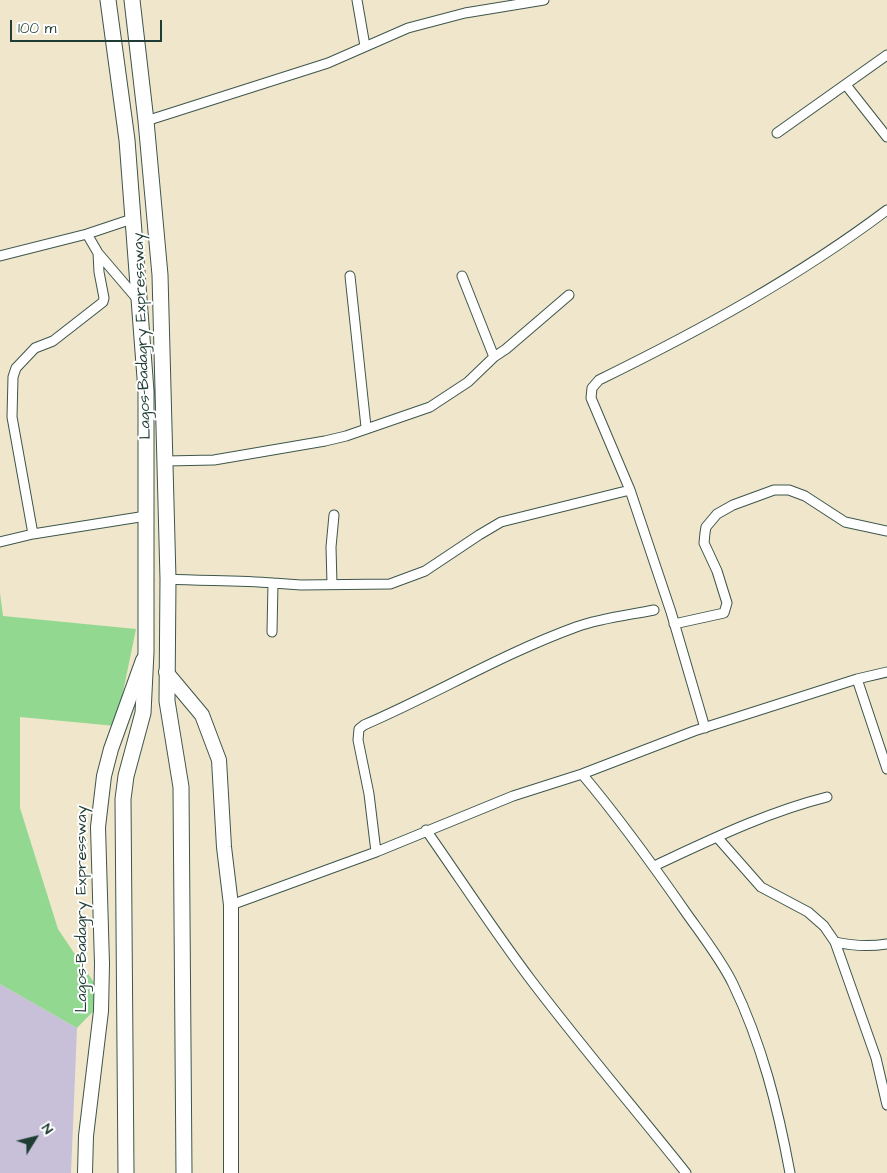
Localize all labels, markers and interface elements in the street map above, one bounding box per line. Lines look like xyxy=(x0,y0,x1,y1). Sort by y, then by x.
scale bar xyxy=(12,10,165,42)
text: 100 m xyxy=(18,18,57,39)
street label: Lagos-Badagry Expressway xyxy=(130,232,156,440)
street label: Lagos-Badagry Expressway xyxy=(73,806,93,1012)
north arrow xyxy=(10,1113,60,1163)
text: N xyxy=(36,1120,58,1139)

